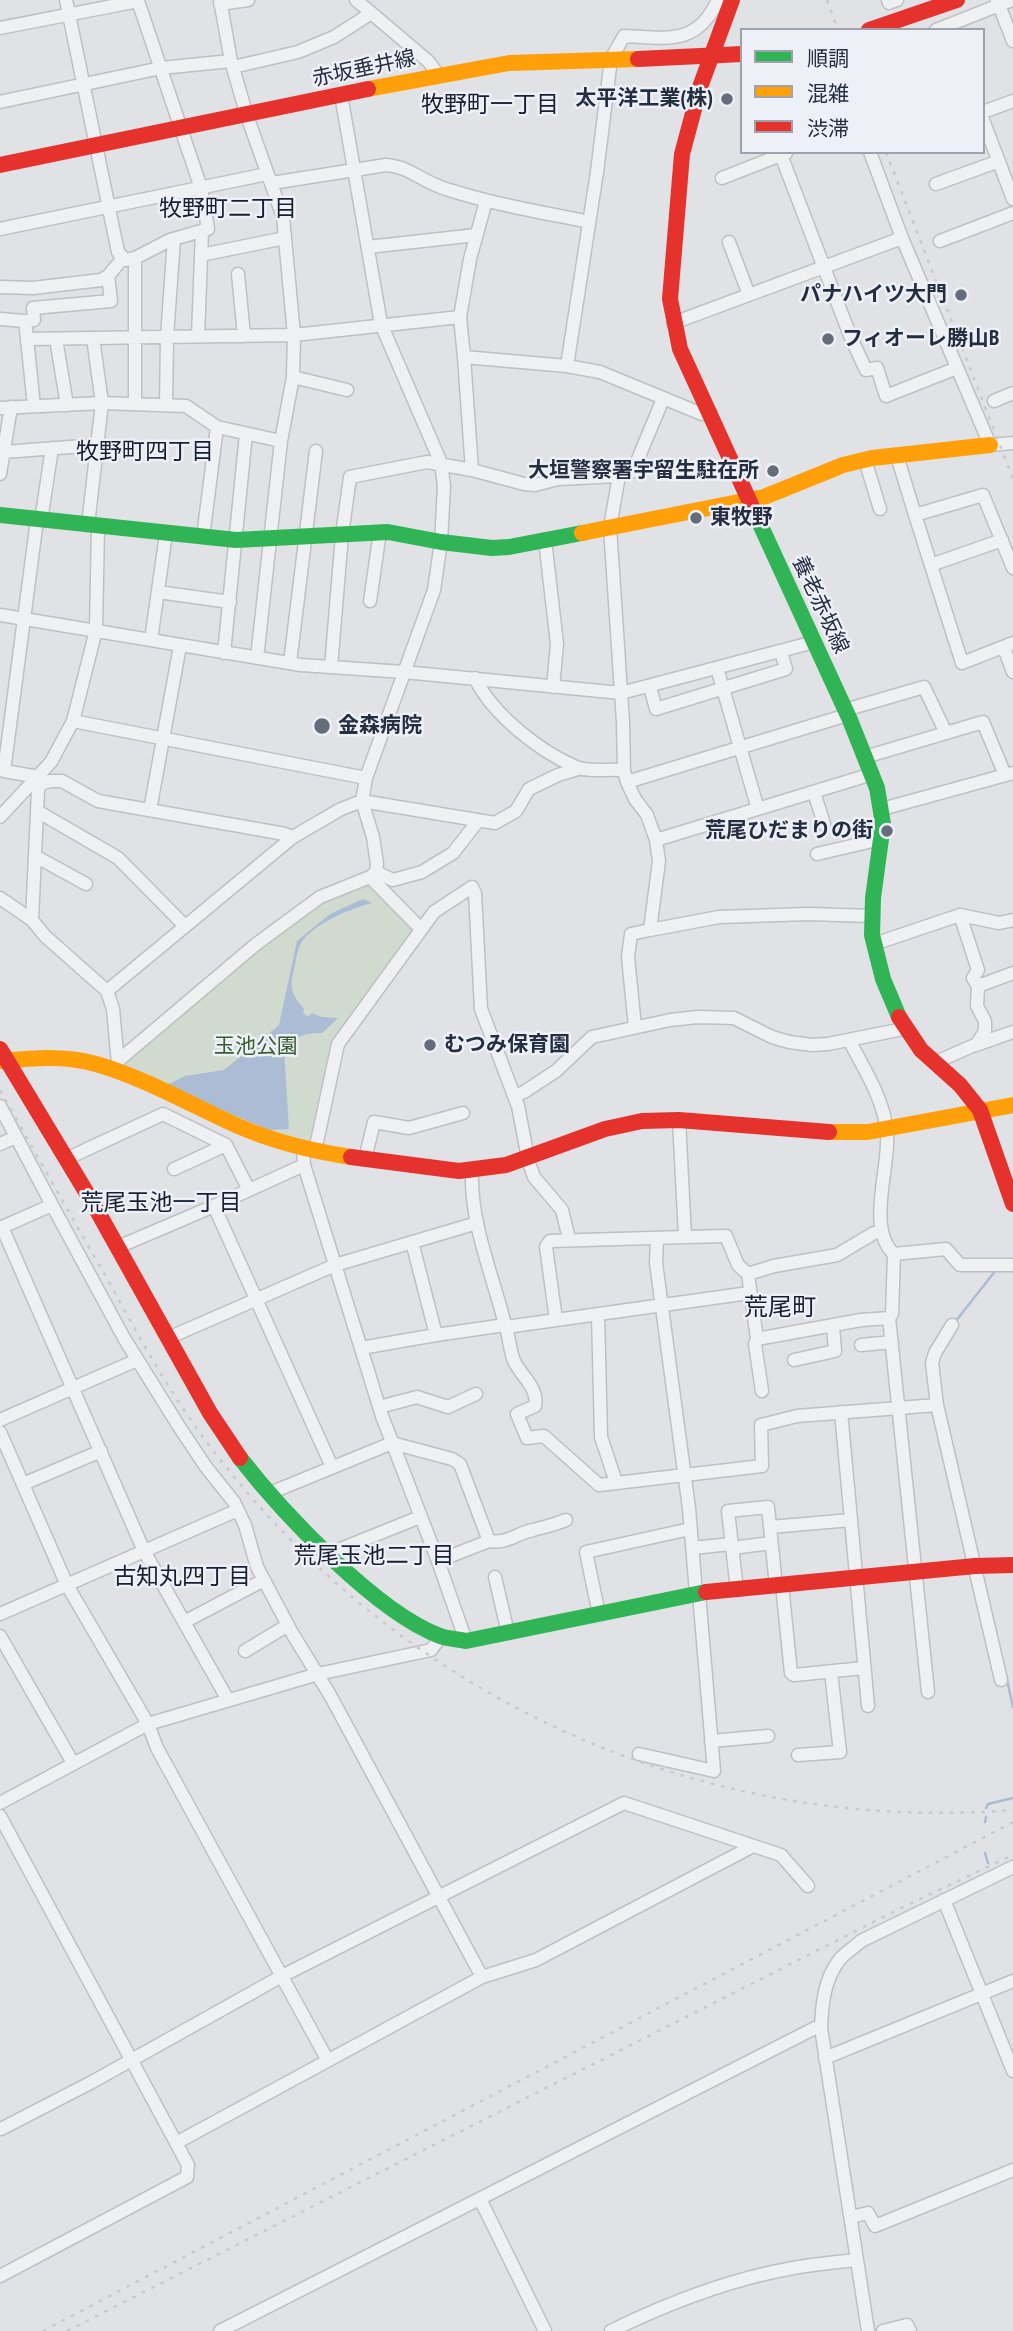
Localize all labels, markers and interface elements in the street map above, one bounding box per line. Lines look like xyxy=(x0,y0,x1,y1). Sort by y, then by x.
legend xyxy=(740,28,985,154)
text: 順調 xyxy=(807,45,849,72)
street label: 赤坂垂井線 xyxy=(310,46,418,92)
text: 混雑 xyxy=(807,80,849,107)
place label: 太平洋工業(株) xyxy=(575,86,713,112)
district label: 牧野町一丁目 xyxy=(421,91,559,119)
marker: 太平洋工業(株) xyxy=(719,91,735,107)
text: 渋滞 xyxy=(807,115,849,142)
district label: 牧野町二丁目 xyxy=(159,195,297,223)
place label: パナハイツ大門 xyxy=(800,282,947,308)
marker: パナハイツ大門 xyxy=(953,287,969,303)
place label: フィオーレ勝山B xyxy=(842,326,999,352)
marker: フィオーレ勝山B xyxy=(820,331,836,347)
district label: 牧野町四丁目 xyxy=(76,438,214,466)
place label: 大垣警察署宇留生駐在所 xyxy=(528,458,759,484)
marker: 大垣警察署宇留生駐在所 xyxy=(765,463,781,479)
place label: 東牧野 xyxy=(710,505,773,531)
marker: 東牧野 xyxy=(688,510,704,526)
street label: 養老赤坂線 xyxy=(786,552,854,658)
place label: 金森病院 xyxy=(338,713,422,739)
marker: 金森病院 xyxy=(312,716,332,736)
place label: 荒尾ひだまりの街 xyxy=(705,818,873,844)
marker: 荒尾ひだまりの街 xyxy=(879,823,895,839)
place label: むつみ保育園 xyxy=(444,1032,570,1058)
park label: 玉池公園 xyxy=(214,1034,298,1060)
marker: むつみ保育園 xyxy=(422,1037,438,1053)
district label: 荒尾玉池一丁目 xyxy=(81,1189,241,1217)
district label: 荒尾町 xyxy=(744,1294,816,1322)
district label: 荒尾玉池二丁目 xyxy=(294,1542,454,1570)
district label: 古知丸四丁目 xyxy=(113,1563,251,1591)

